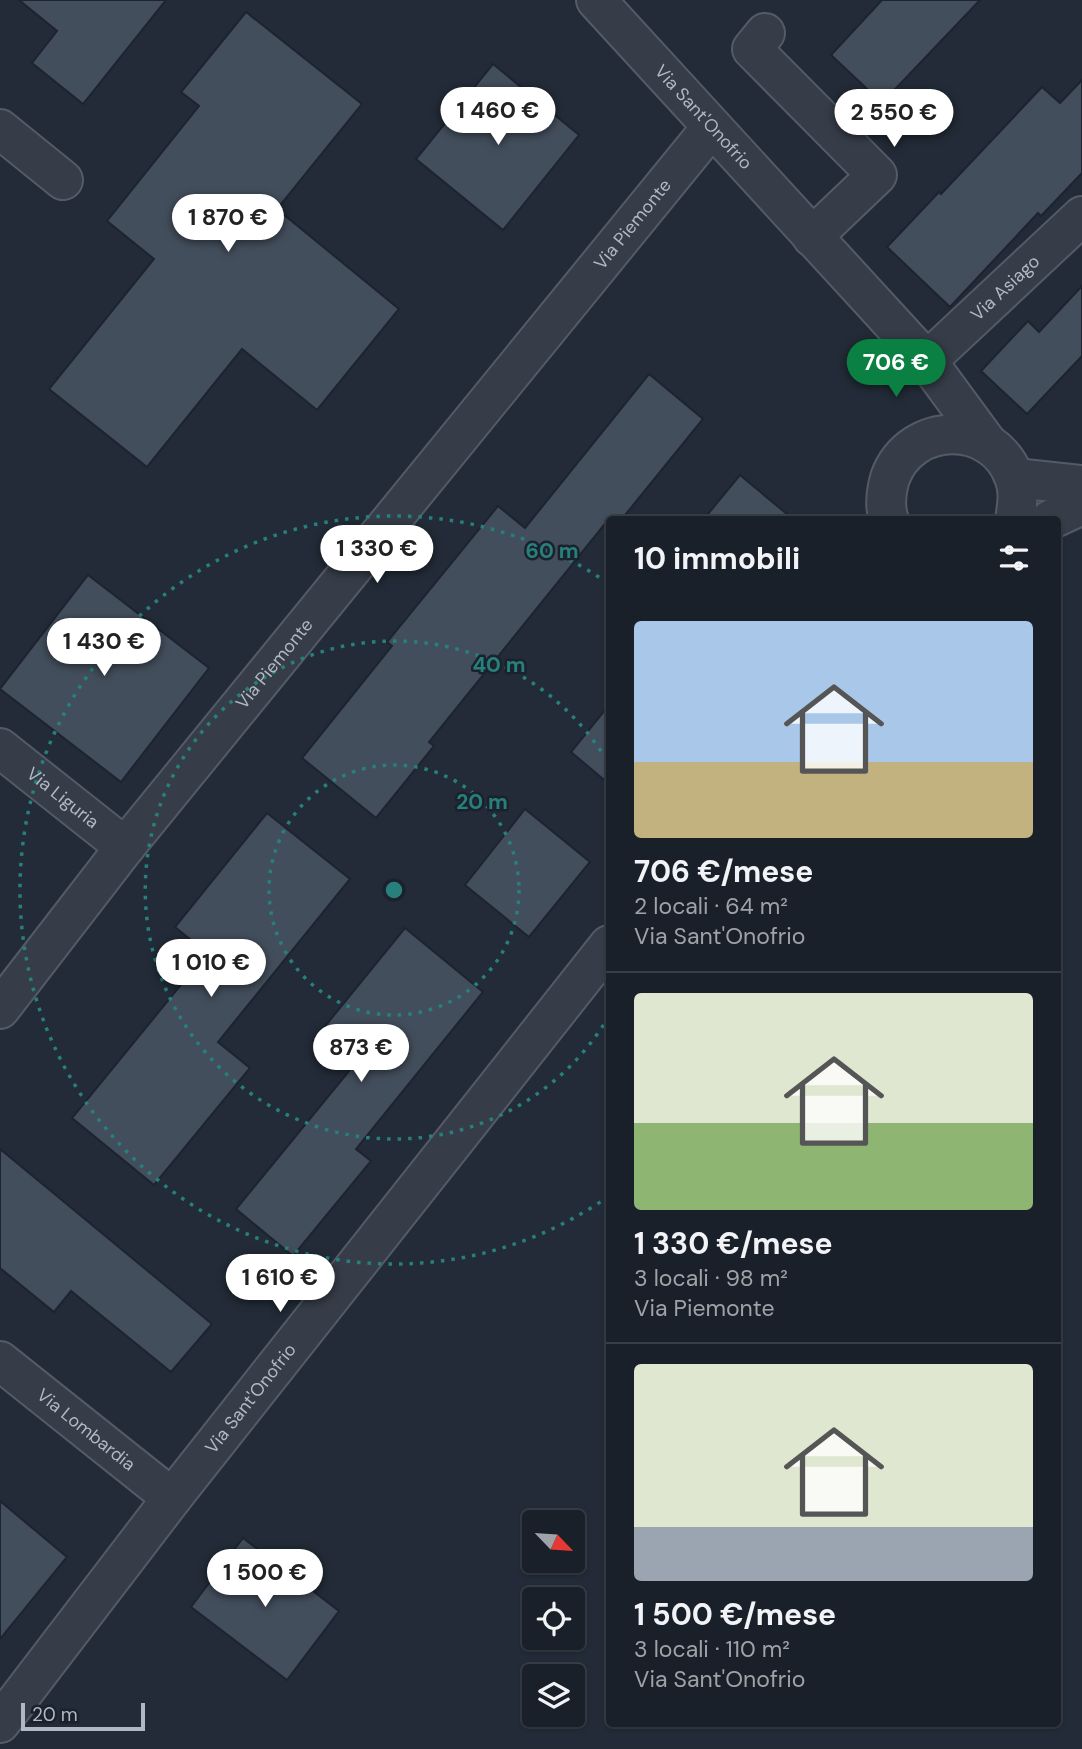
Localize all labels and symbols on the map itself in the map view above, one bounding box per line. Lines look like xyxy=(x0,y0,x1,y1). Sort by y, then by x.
street label: Via Sant'Onofrio xyxy=(649,60,758,175)
pin: 1 460 € xyxy=(433,88,563,147)
pin: 2 550 € xyxy=(829,90,959,149)
street label: Via Piemonte xyxy=(588,174,677,275)
pin: 1 870 € xyxy=(163,194,293,254)
street label: Via Asiago xyxy=(965,250,1045,326)
pin: 706 € xyxy=(847,340,945,399)
pin: 1 330 € xyxy=(312,526,442,585)
text: 60 m xyxy=(526,537,578,565)
street label: Via Piemonte xyxy=(230,614,318,714)
pin: 1 430 € xyxy=(39,618,169,678)
text: 40 m xyxy=(472,651,526,679)
street label: Via Liguria xyxy=(22,762,104,834)
text: 20 m xyxy=(456,788,508,816)
centre of rings xyxy=(382,878,406,902)
pin: 1 010 € xyxy=(146,940,276,999)
pin: 873 € xyxy=(312,1024,410,1084)
pin: 1 610 € xyxy=(215,1254,345,1314)
street label: Via Sant'Onofrio xyxy=(200,1338,302,1459)
street label: Via Lombardia xyxy=(32,1383,140,1476)
north arrow xyxy=(522,1510,584,1573)
pin: 1 500 € xyxy=(200,1550,330,1609)
scale bar xyxy=(21,1700,145,1732)

